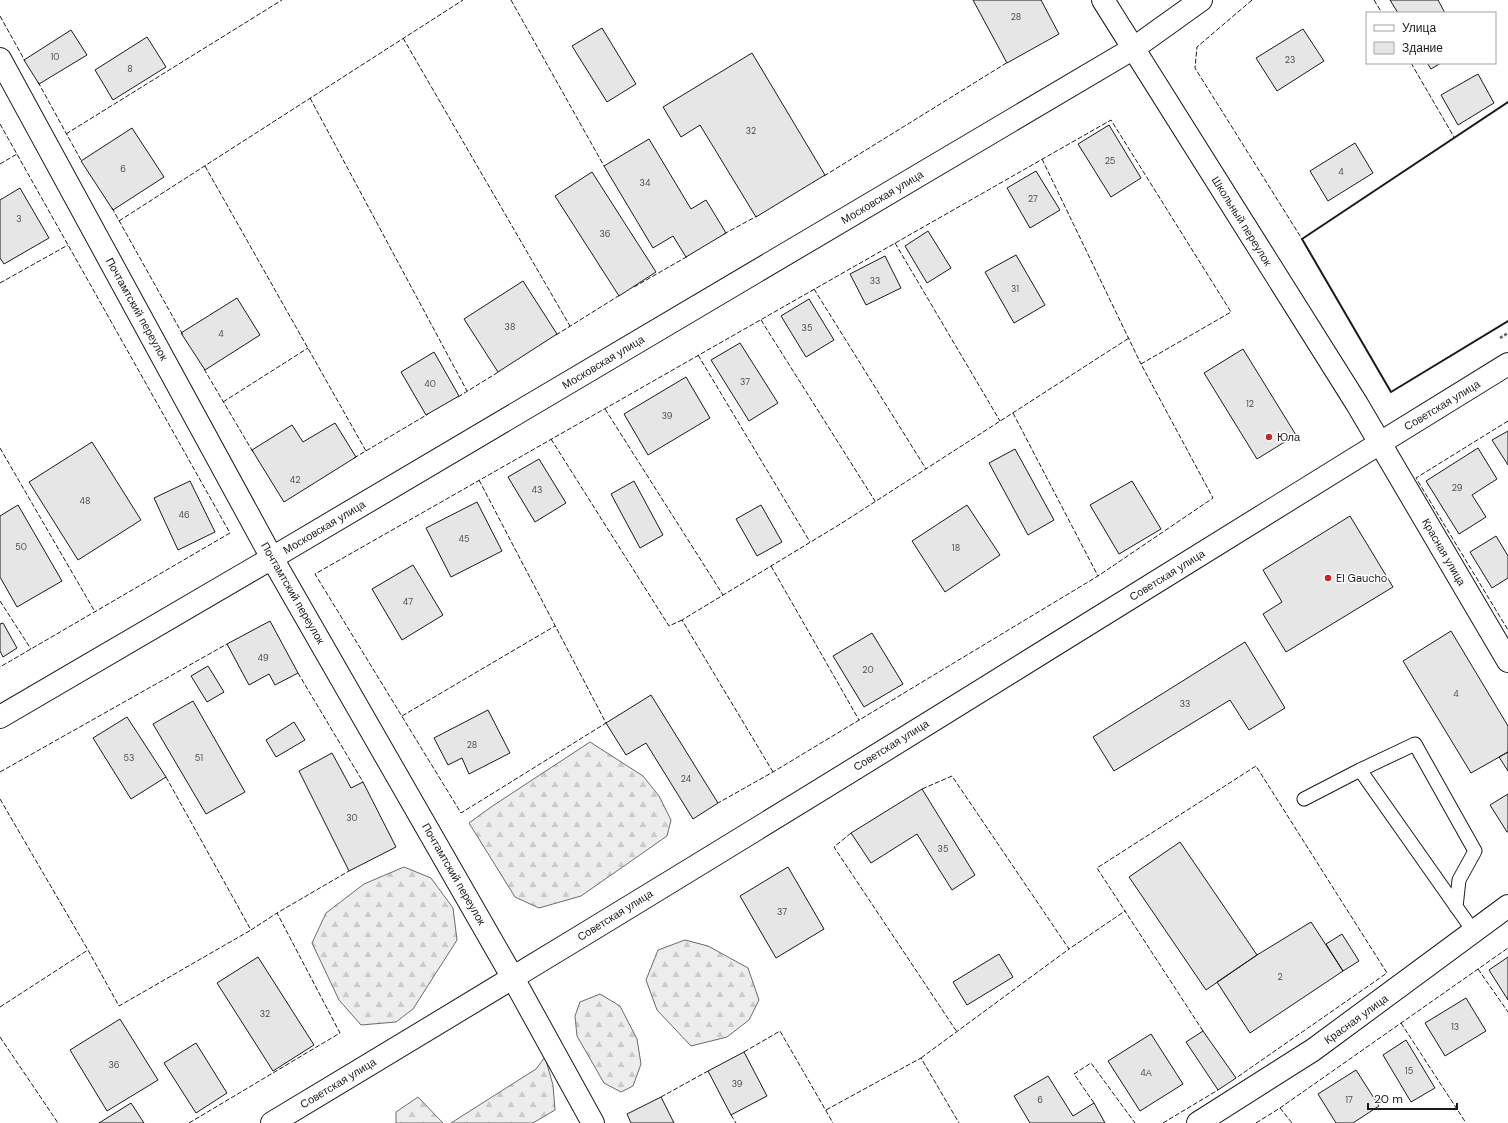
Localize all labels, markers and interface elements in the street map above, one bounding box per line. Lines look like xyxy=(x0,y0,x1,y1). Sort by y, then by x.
house number: 28 xyxy=(1011,11,1021,23)
legend xyxy=(1366,12,1496,64)
text: Улица xyxy=(1402,20,1436,36)
text: Здание xyxy=(1402,40,1443,56)
house number: 10 xyxy=(51,51,59,63)
house number: 23 xyxy=(1285,54,1295,66)
house number: 8 xyxy=(127,63,133,75)
house number: 32 xyxy=(746,125,756,137)
house number: 25 xyxy=(1105,155,1115,167)
house number: 6 xyxy=(120,163,126,175)
street label: Московская улица xyxy=(838,166,926,227)
house number: 4 xyxy=(1338,166,1344,178)
street label: Школьный переулок xyxy=(1209,174,1275,269)
house number: 34 xyxy=(640,177,651,189)
house number: 27 xyxy=(1028,193,1038,205)
house number: 3 xyxy=(16,213,22,225)
house number: 36 xyxy=(600,228,611,240)
street label: Почтамтский переулок xyxy=(103,255,171,363)
house number: 33 xyxy=(870,275,880,287)
house number: 31 xyxy=(1011,283,1019,295)
house number: 38 xyxy=(505,321,515,333)
house number: 35 xyxy=(802,322,812,334)
house number: 4 xyxy=(218,328,224,340)
street label: Московская улица xyxy=(559,331,647,392)
house number: 37 xyxy=(740,376,750,388)
street label: Советская улица xyxy=(1401,376,1483,433)
house number: 40 xyxy=(424,378,436,390)
house number: 12 xyxy=(1246,398,1254,410)
house number: 39 xyxy=(662,410,673,422)
place label: Юла xyxy=(1277,430,1301,444)
marker: Юла xyxy=(1264,432,1274,442)
house number: 42 xyxy=(290,474,300,486)
house number: 29 xyxy=(1452,482,1463,494)
house number: 43 xyxy=(532,484,542,496)
house number: 48 xyxy=(80,495,90,507)
street label: Московская улица xyxy=(280,496,368,557)
house number: 46 xyxy=(178,509,190,521)
street label: Красная улица xyxy=(1419,516,1469,589)
house number: 45 xyxy=(459,533,469,545)
street label: Почтамтский переулок xyxy=(258,540,328,647)
house number: 50 xyxy=(15,541,27,553)
house number: 18 xyxy=(952,542,960,554)
street label: Советская улица xyxy=(1127,546,1208,604)
place label: El Gaucho xyxy=(1336,571,1387,585)
marker: El Gaucho xyxy=(1323,573,1333,583)
house number: 47 xyxy=(403,596,413,608)
house number: 49 xyxy=(257,652,269,664)
house number: 20 xyxy=(862,664,874,676)
house number: 4 xyxy=(1453,688,1459,700)
house number: 33 xyxy=(1180,698,1190,710)
street label: Советская улица xyxy=(851,716,932,774)
house number: 28 xyxy=(467,739,477,751)
house number: 53 xyxy=(124,752,134,764)
house number: 51 xyxy=(195,752,203,764)
house number: 24 xyxy=(681,773,692,785)
house number: 30 xyxy=(346,812,358,824)
street label: Почтамтский переулок xyxy=(419,821,489,928)
house number: 35 xyxy=(938,843,948,855)
street label: Советская улица xyxy=(575,886,656,944)
house number: 37 xyxy=(777,906,787,918)
house number: 2 xyxy=(1277,971,1283,983)
street label: Красная улица xyxy=(1321,991,1391,1047)
house number: 32 xyxy=(260,1008,270,1020)
house number: 13 xyxy=(1451,1021,1459,1033)
street label: Советская улица xyxy=(297,1054,379,1111)
house number: 36 xyxy=(109,1059,120,1071)
house number: 15 xyxy=(1405,1065,1413,1077)
house number: 4А xyxy=(1140,1067,1152,1079)
house number: 39 xyxy=(732,1078,743,1090)
scale bar xyxy=(1368,1085,1457,1111)
text: 20 m xyxy=(1374,1091,1403,1107)
house number: 6 xyxy=(1037,1094,1043,1106)
house number: 17 xyxy=(1345,1094,1353,1106)

